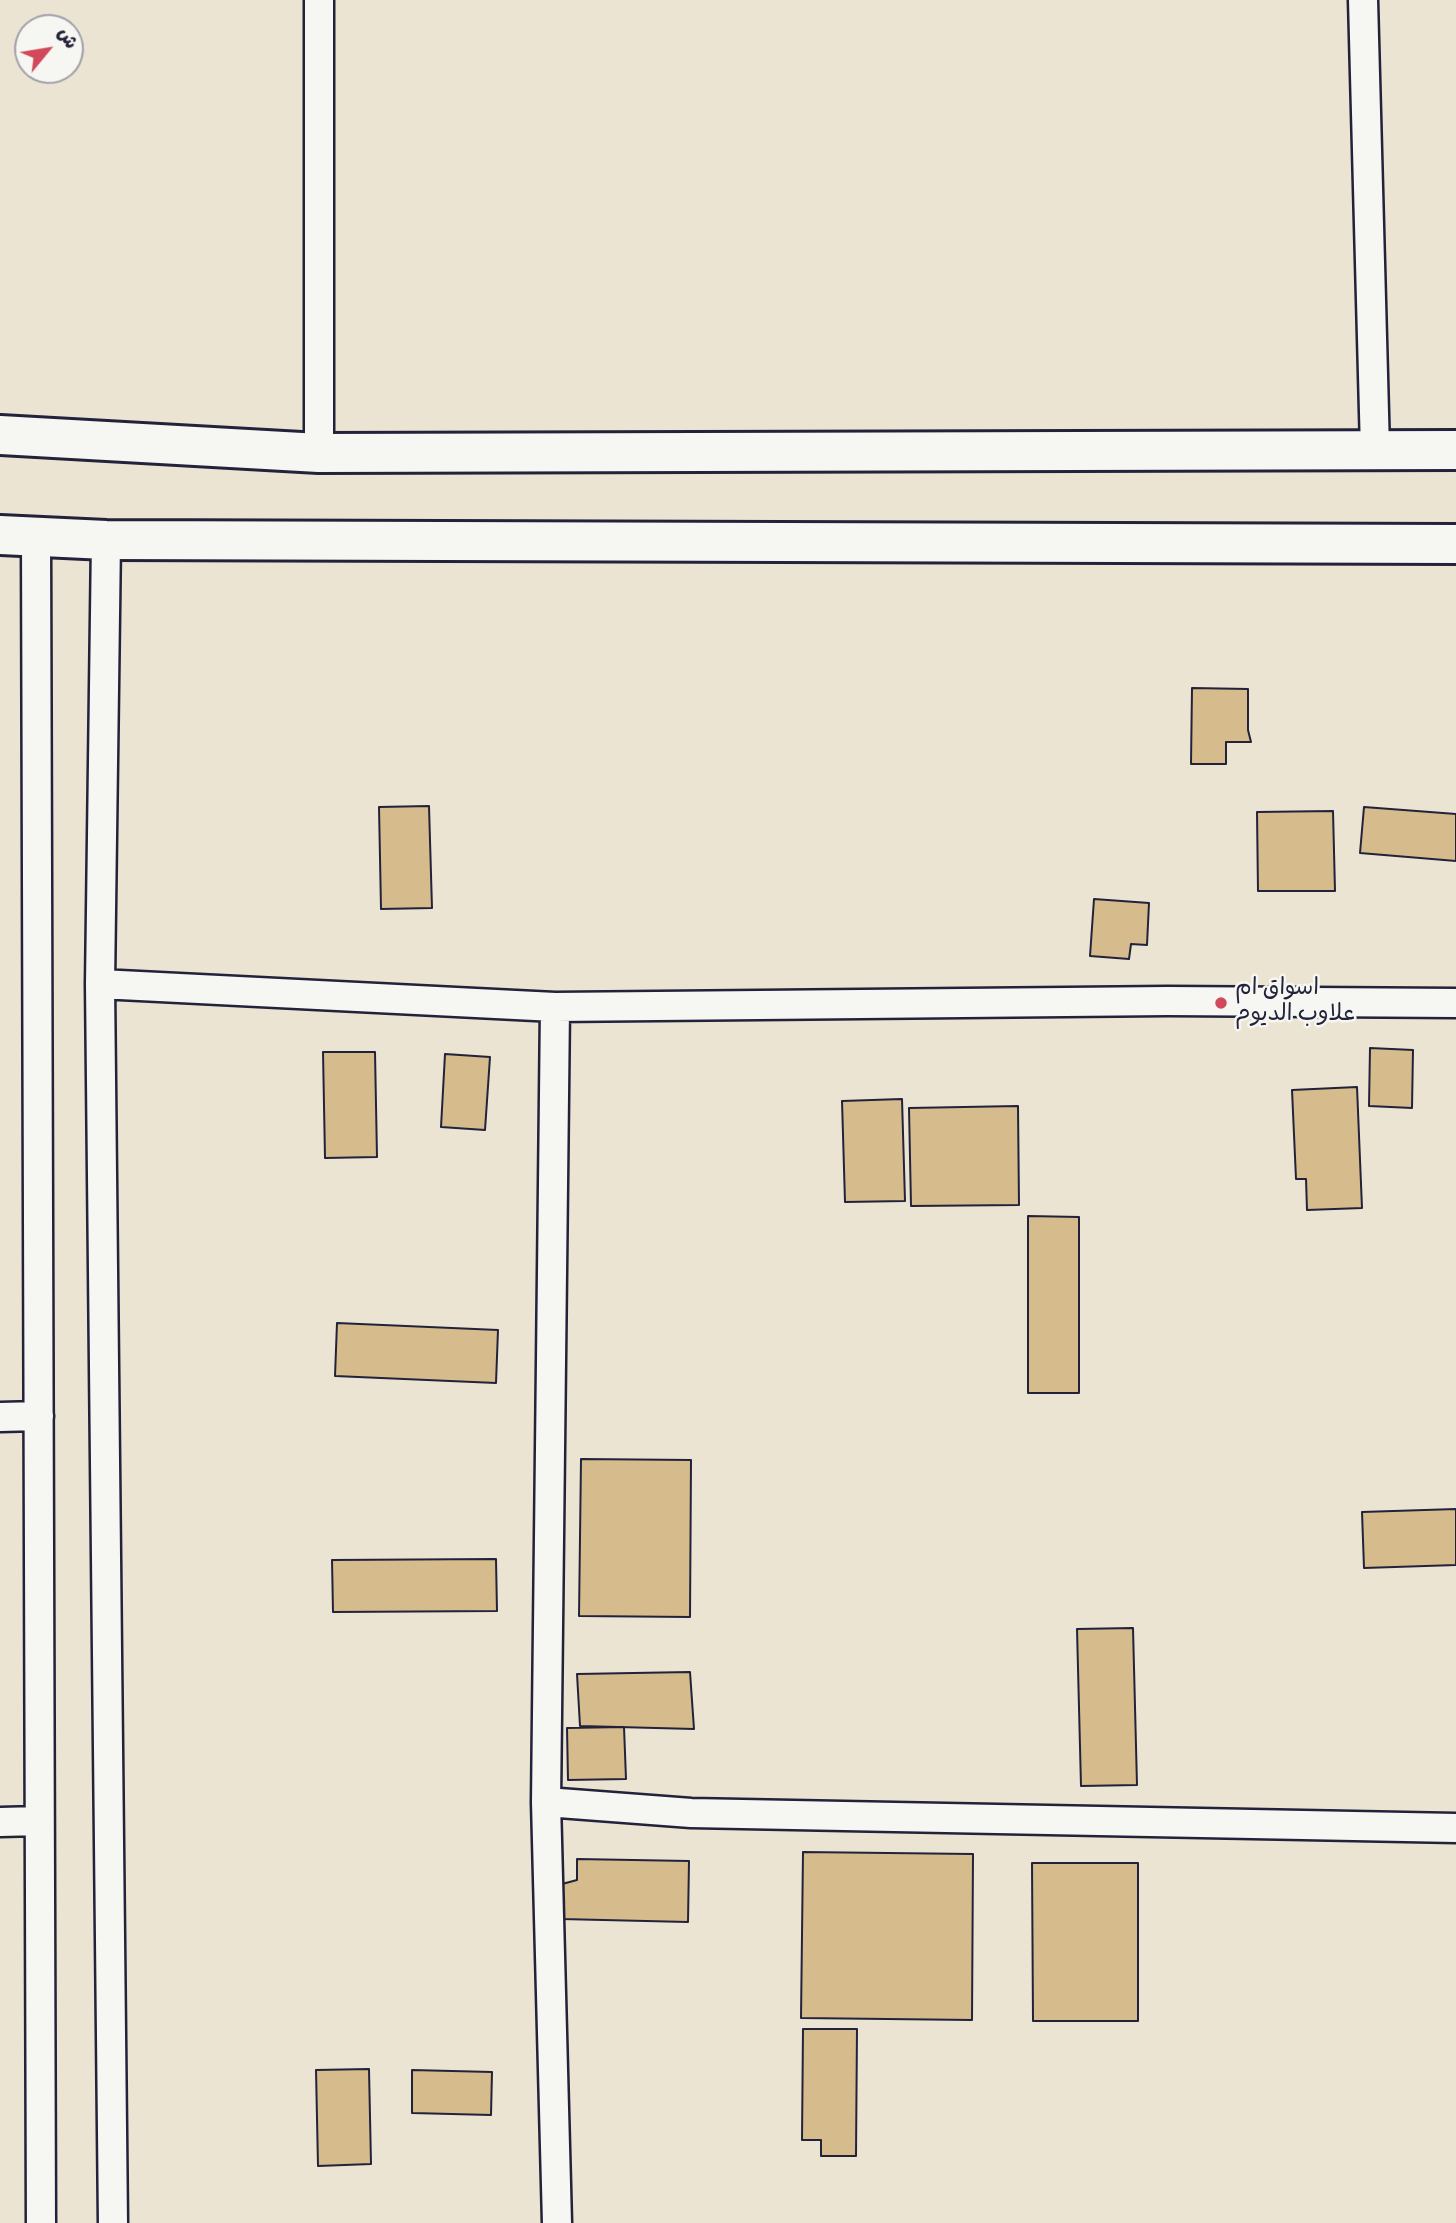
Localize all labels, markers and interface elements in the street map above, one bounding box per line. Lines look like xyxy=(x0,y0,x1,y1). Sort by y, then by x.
north arrow xyxy=(14,14,84,84)
text: ش xyxy=(51,24,81,54)
place label: اسواق ام علاوب الديوم xyxy=(1235,976,1355,1030)
marker: اسواق ام علاوب الديوم xyxy=(1213,995,1229,1011)

